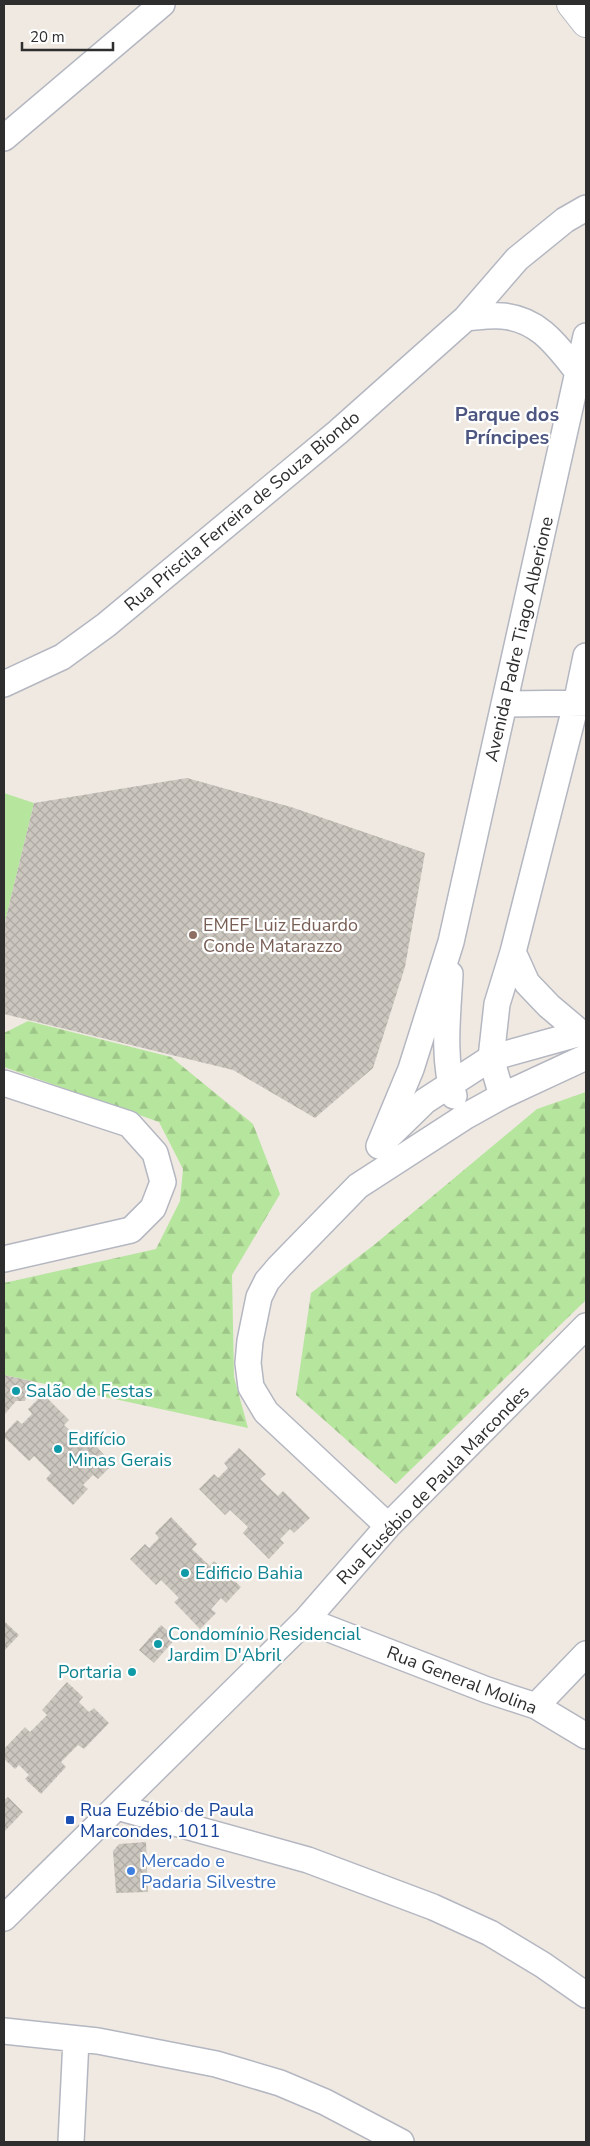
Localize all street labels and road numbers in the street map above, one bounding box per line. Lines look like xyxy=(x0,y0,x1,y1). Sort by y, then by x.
street label: Rua Priscila Ferreira de Souza Biondo xyxy=(119,405,365,617)
street label: Avenida Padre Tiago Alberione xyxy=(479,514,559,764)
street label: Rua Eusébio de Paula Marcondes xyxy=(331,1380,535,1590)
street label: Rua General Molina xyxy=(383,1640,541,1720)

